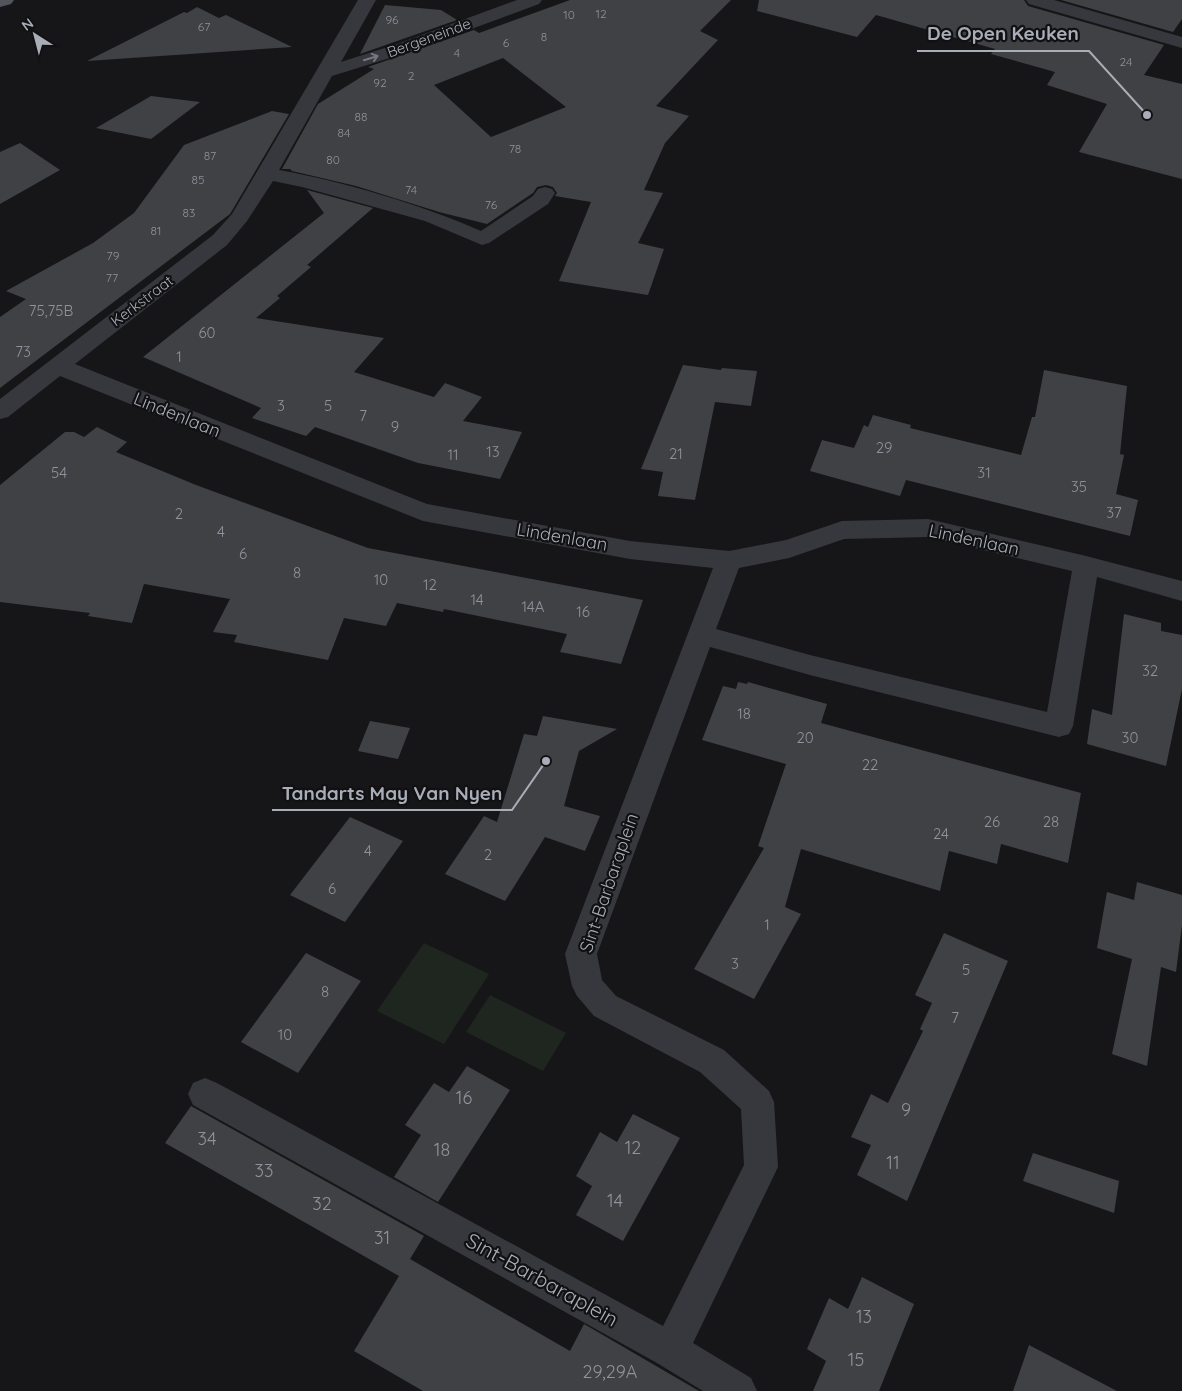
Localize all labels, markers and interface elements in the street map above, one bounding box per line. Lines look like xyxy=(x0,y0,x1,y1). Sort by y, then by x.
house number: 12 xyxy=(595,6,607,21)
house number: 10 xyxy=(563,7,575,22)
north arrow xyxy=(10,10,60,60)
house number: 96 xyxy=(385,12,399,27)
text: N xyxy=(18,14,37,35)
street label: Bergeneinde xyxy=(384,14,473,61)
callout: De Open Keuken xyxy=(917,17,1089,51)
house number: 67 xyxy=(198,19,210,34)
text: De Open Keuken xyxy=(927,21,1079,45)
house number: 8 xyxy=(541,29,547,44)
house number: 6 xyxy=(503,35,510,50)
house number: 4 xyxy=(454,45,460,60)
one-way arrow xyxy=(362,53,378,63)
house number: 24 xyxy=(1120,54,1132,69)
house number: 2 xyxy=(408,68,415,83)
house number: 92 xyxy=(373,75,387,90)
house number: 88 xyxy=(355,109,367,124)
house number: 84 xyxy=(338,125,350,140)
house number: 78 xyxy=(509,141,521,156)
house number: 87 xyxy=(204,148,216,163)
house number: 80 xyxy=(326,152,340,167)
house number: 85 xyxy=(191,172,205,187)
house number: 74 xyxy=(405,182,417,197)
house number: 76 xyxy=(485,197,498,212)
house number: 83 xyxy=(183,205,195,220)
house number: 81 xyxy=(151,223,161,238)
house number: 79 xyxy=(107,248,120,263)
house number: 77 xyxy=(106,270,118,285)
street label: Kerkstraat xyxy=(107,271,177,330)
house number: 75,75B xyxy=(29,301,73,320)
house number: 60 xyxy=(199,323,216,342)
house number: 73 xyxy=(15,342,31,361)
house number: 1 xyxy=(176,347,182,366)
street label: Lindenlaan xyxy=(130,387,224,442)
house number: 3 xyxy=(277,396,285,415)
house number: 5 xyxy=(324,396,332,415)
house number: 7 xyxy=(359,406,367,425)
house number: 9 xyxy=(391,417,399,436)
house number: 29 xyxy=(876,438,892,457)
house number: 13 xyxy=(486,442,500,461)
house number: 21 xyxy=(669,444,683,463)
house number: 11 xyxy=(447,445,459,464)
house number: 54 xyxy=(51,463,67,482)
house number: 31 xyxy=(977,463,991,482)
house number: 35 xyxy=(1071,477,1087,496)
house number: 37 xyxy=(1106,503,1122,522)
house number: 2 xyxy=(175,504,183,523)
street label: Lindenlaan xyxy=(515,517,609,556)
street label: Lindenlaan xyxy=(927,519,1021,560)
house number: 4 xyxy=(217,522,225,541)
house number: 6 xyxy=(239,544,247,563)
house number: 8 xyxy=(293,563,301,582)
house number: 10 xyxy=(374,570,388,589)
house number: 12 xyxy=(423,575,437,594)
house number: 14 xyxy=(470,590,484,609)
house number: 14A xyxy=(522,597,545,616)
house number: 16 xyxy=(576,602,590,621)
house number: 32 xyxy=(1142,661,1158,680)
house number: 18 xyxy=(737,704,751,723)
house number: 20 xyxy=(796,728,814,747)
house number: 30 xyxy=(1122,728,1138,747)
house number: 22 xyxy=(862,755,878,774)
callout: Tandarts May Van Nyen xyxy=(272,776,512,810)
text: Tandarts May Van Nyen xyxy=(282,781,502,805)
street label: Sint-Barbaraplein xyxy=(574,810,643,956)
house number: 26 xyxy=(984,812,1000,831)
house number: 28 xyxy=(1043,812,1059,831)
house number: 24 xyxy=(933,824,949,843)
house number: 4 xyxy=(364,841,372,860)
house number: 2 xyxy=(484,845,492,864)
house number: 6 xyxy=(328,879,336,898)
house number: 1 xyxy=(764,915,770,934)
house number: 3 xyxy=(731,954,739,973)
house number: 5 xyxy=(962,960,970,979)
house number: 8 xyxy=(321,982,329,1001)
house number: 7 xyxy=(951,1008,959,1027)
house number: 10 xyxy=(278,1025,292,1044)
house number: 16 xyxy=(456,1086,472,1109)
house number: 9 xyxy=(901,1098,911,1121)
house number: 34 xyxy=(198,1127,216,1150)
house number: 12 xyxy=(625,1136,641,1159)
house number: 18 xyxy=(434,1138,450,1161)
house number: 11 xyxy=(886,1151,900,1174)
house number: 33 xyxy=(255,1159,273,1182)
house number: 14 xyxy=(607,1189,623,1212)
house number: 32 xyxy=(312,1192,332,1215)
house number: 31 xyxy=(374,1226,390,1249)
street label: Sint-Barbaraplein xyxy=(462,1227,623,1332)
house number: 13 xyxy=(856,1305,872,1328)
house number: 15 xyxy=(848,1348,864,1371)
house number: 29,29A xyxy=(583,1360,638,1383)

